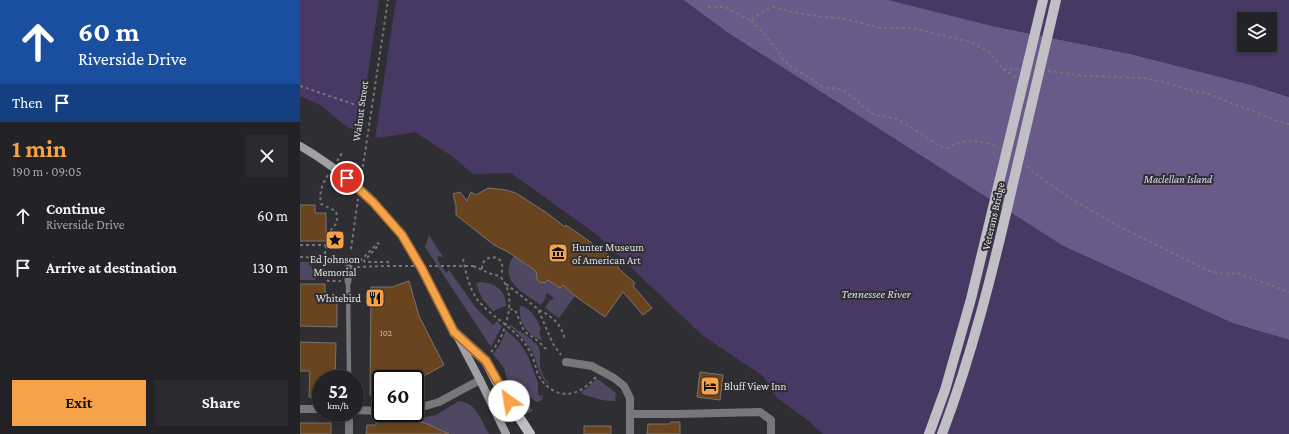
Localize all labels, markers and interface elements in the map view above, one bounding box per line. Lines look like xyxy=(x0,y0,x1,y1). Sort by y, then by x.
map controls xyxy=(1237,12,1277,52)
button: layers xyxy=(1237,12,1277,52)
icon: ahead xyxy=(12,16,64,68)
text: 60 m xyxy=(78,16,139,47)
text: Riverside Drive xyxy=(78,49,187,69)
street label: Walnut Street xyxy=(350,80,370,142)
icon: arrive xyxy=(51,92,73,114)
text: Then xyxy=(12,95,43,111)
text: 1 min xyxy=(12,135,67,162)
button: close xyxy=(246,135,288,177)
pin xyxy=(330,161,364,195)
text: 190 m · 09:05 xyxy=(12,164,82,179)
icon: arrive xyxy=(336,167,358,189)
park label: Maclellan Island xyxy=(1143,173,1213,185)
street label: Veterans Bridge xyxy=(979,181,1008,251)
text: Continue xyxy=(46,201,105,217)
icon: ahead xyxy=(12,205,34,227)
text: 60 m xyxy=(257,208,288,224)
text: Riverside Drive xyxy=(46,217,125,232)
place icon: Ed Johnson Memorial xyxy=(324,229,346,251)
place label: Hunter Museum of American Art xyxy=(572,241,644,266)
museum icon: Hunter Museum of American Art xyxy=(547,242,569,264)
place label: Ed Johnson Memorial xyxy=(310,253,360,278)
icon: arrive xyxy=(12,257,34,279)
text: Arrive at destination xyxy=(46,260,177,276)
text: 130 m xyxy=(253,260,288,276)
restaurant icon: Whitebird xyxy=(364,287,386,309)
water label: Tennessee River xyxy=(841,287,912,301)
place label: Whitebird xyxy=(316,292,361,304)
house number: 102 xyxy=(380,328,392,338)
speed limit sign: 60 xyxy=(372,370,424,422)
hotel icon: Bluff View Inn xyxy=(699,375,721,397)
button: Exit xyxy=(12,380,146,426)
button: Share xyxy=(154,380,288,426)
text: 52 xyxy=(328,380,348,402)
position arrow xyxy=(488,380,530,422)
place label: Bluff View Inn xyxy=(724,380,786,392)
text: km/h xyxy=(327,400,349,411)

